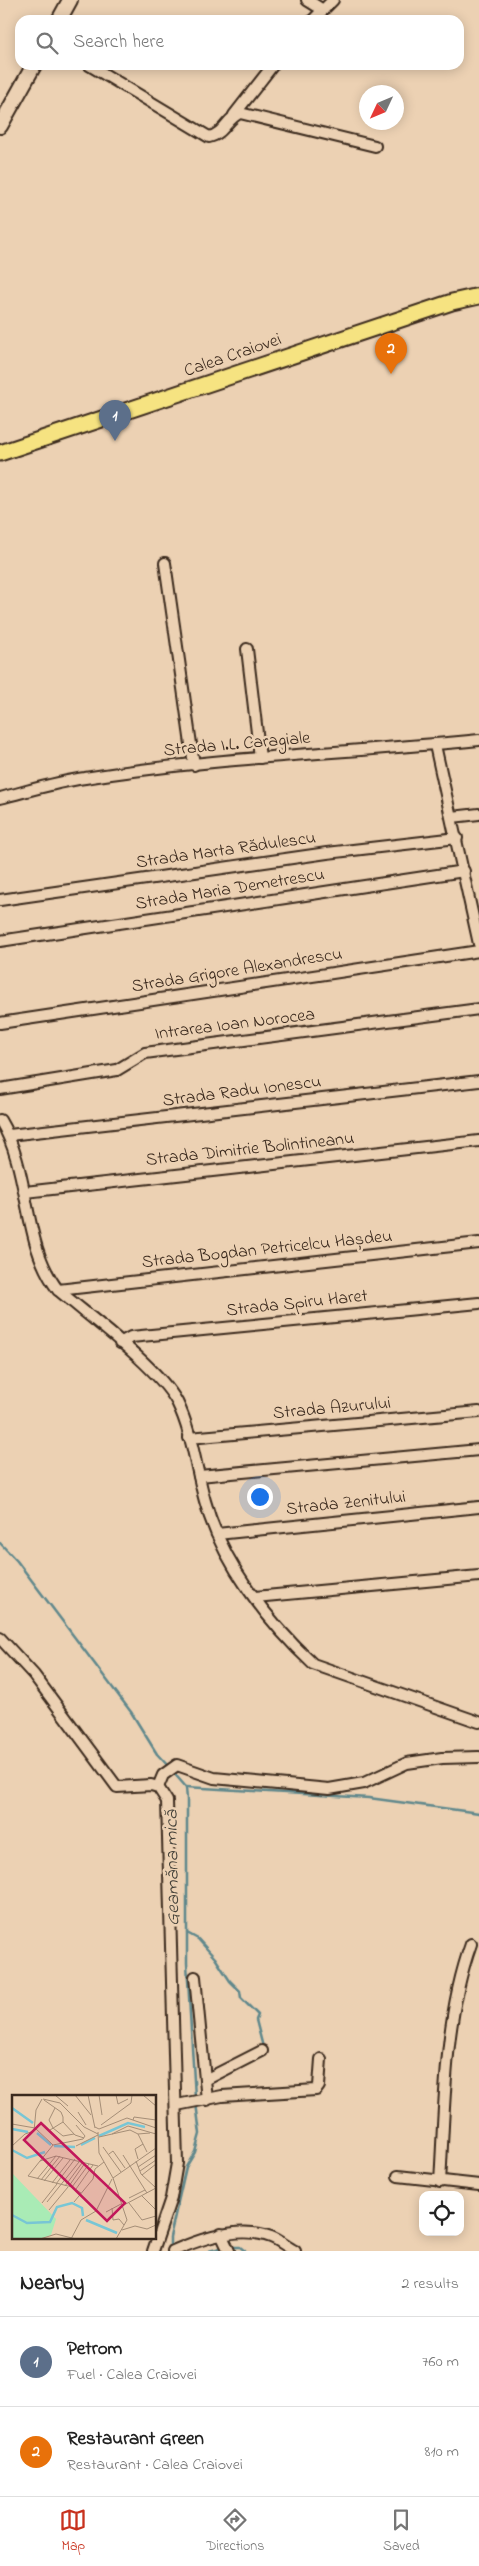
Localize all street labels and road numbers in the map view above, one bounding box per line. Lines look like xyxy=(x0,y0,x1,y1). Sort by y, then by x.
street label: Calea Craiovei xyxy=(181,327,285,385)
street label: Strada I.L. Caragiale xyxy=(163,726,312,765)
street label: Strada Marta Rădulescu xyxy=(134,825,318,877)
street label: Strada Maria Demetrescu xyxy=(133,862,327,918)
street label: Strada Grigore Alexandrescu xyxy=(130,942,344,1001)
street label: Intrarea Ioan Norocea xyxy=(153,1002,317,1048)
street label: Strada Radu Ionescu xyxy=(161,1069,323,1115)
street label: Strada Dimitrie Bolintineanu xyxy=(144,1126,356,1174)
street label: Strada Bogdan Petricelcu Hașdeu xyxy=(140,1224,394,1277)
street label: Strada Spiru Haret xyxy=(225,1284,369,1324)
street label: Strada Azurului xyxy=(272,1391,392,1427)
street label: Strada Zenitului xyxy=(285,1485,407,1523)

